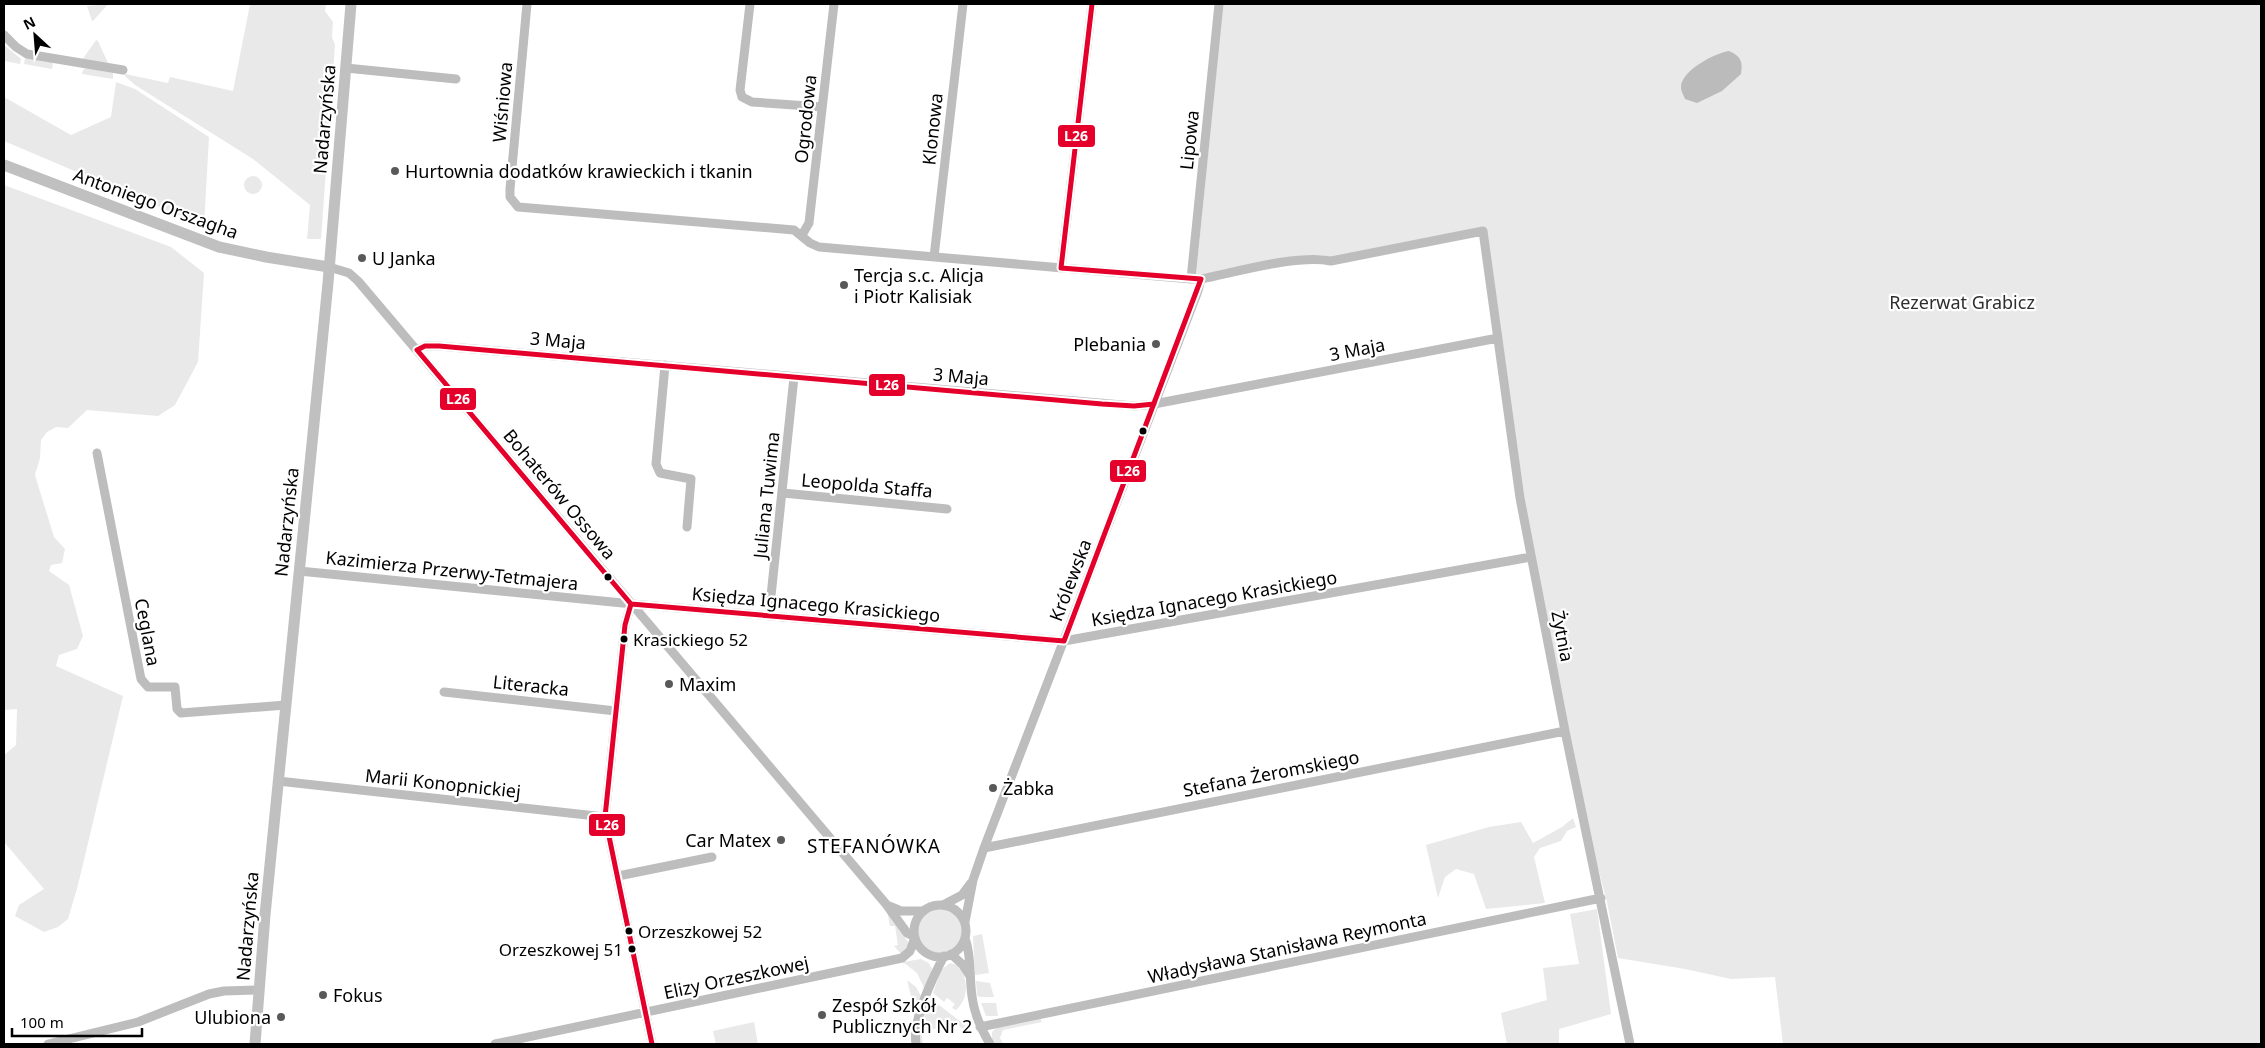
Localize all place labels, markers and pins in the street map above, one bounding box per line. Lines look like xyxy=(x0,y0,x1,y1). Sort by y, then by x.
place label: Hurtownia dodatków krawieckich i tkanin xyxy=(405,159,753,183)
marker: Hurtownia dodatków krawieckich i tkanin xyxy=(389,165,401,177)
place label: U Janka xyxy=(372,246,436,270)
marker: U Janka xyxy=(356,252,368,264)
place label: Tercja s.c. Alicja i Piotr Kalisiak xyxy=(854,263,984,308)
marker: Tercja s.c. Alicja i Piotr Kalisiak xyxy=(838,279,850,291)
place label: Plebania xyxy=(1073,332,1146,356)
marker: Plebania xyxy=(1150,338,1162,350)
unlabelled marker xyxy=(1138,426,1148,436)
unlabelled marker xyxy=(603,572,613,582)
place label: Krasickiego 52 xyxy=(633,628,748,651)
marker: Krasickiego 52 xyxy=(619,634,629,644)
place label: Maxim xyxy=(679,672,736,696)
marker: Maxim xyxy=(663,678,675,690)
place label: Żabka xyxy=(1003,776,1054,800)
marker: Żabka xyxy=(987,782,999,794)
place label: Car Matex xyxy=(685,828,771,852)
marker: Car Matex xyxy=(775,834,787,846)
place label: Orzeszkowej 52 xyxy=(638,920,762,943)
marker: Orzeszkowej 52 xyxy=(624,926,634,936)
place label: Orzeszkowej 51 xyxy=(499,938,623,961)
marker: Orzeszkowej 51 xyxy=(627,944,637,954)
place label: Fokus xyxy=(333,983,383,1007)
marker: Fokus xyxy=(317,989,329,1001)
place label: Zespół Szkół Publicznych Nr 2 xyxy=(832,993,972,1038)
place label: Ulubiona xyxy=(194,1005,271,1029)
marker: Zespół Szkół Publicznych Nr 2 xyxy=(816,1009,828,1021)
marker: Ulubiona xyxy=(275,1011,287,1023)

